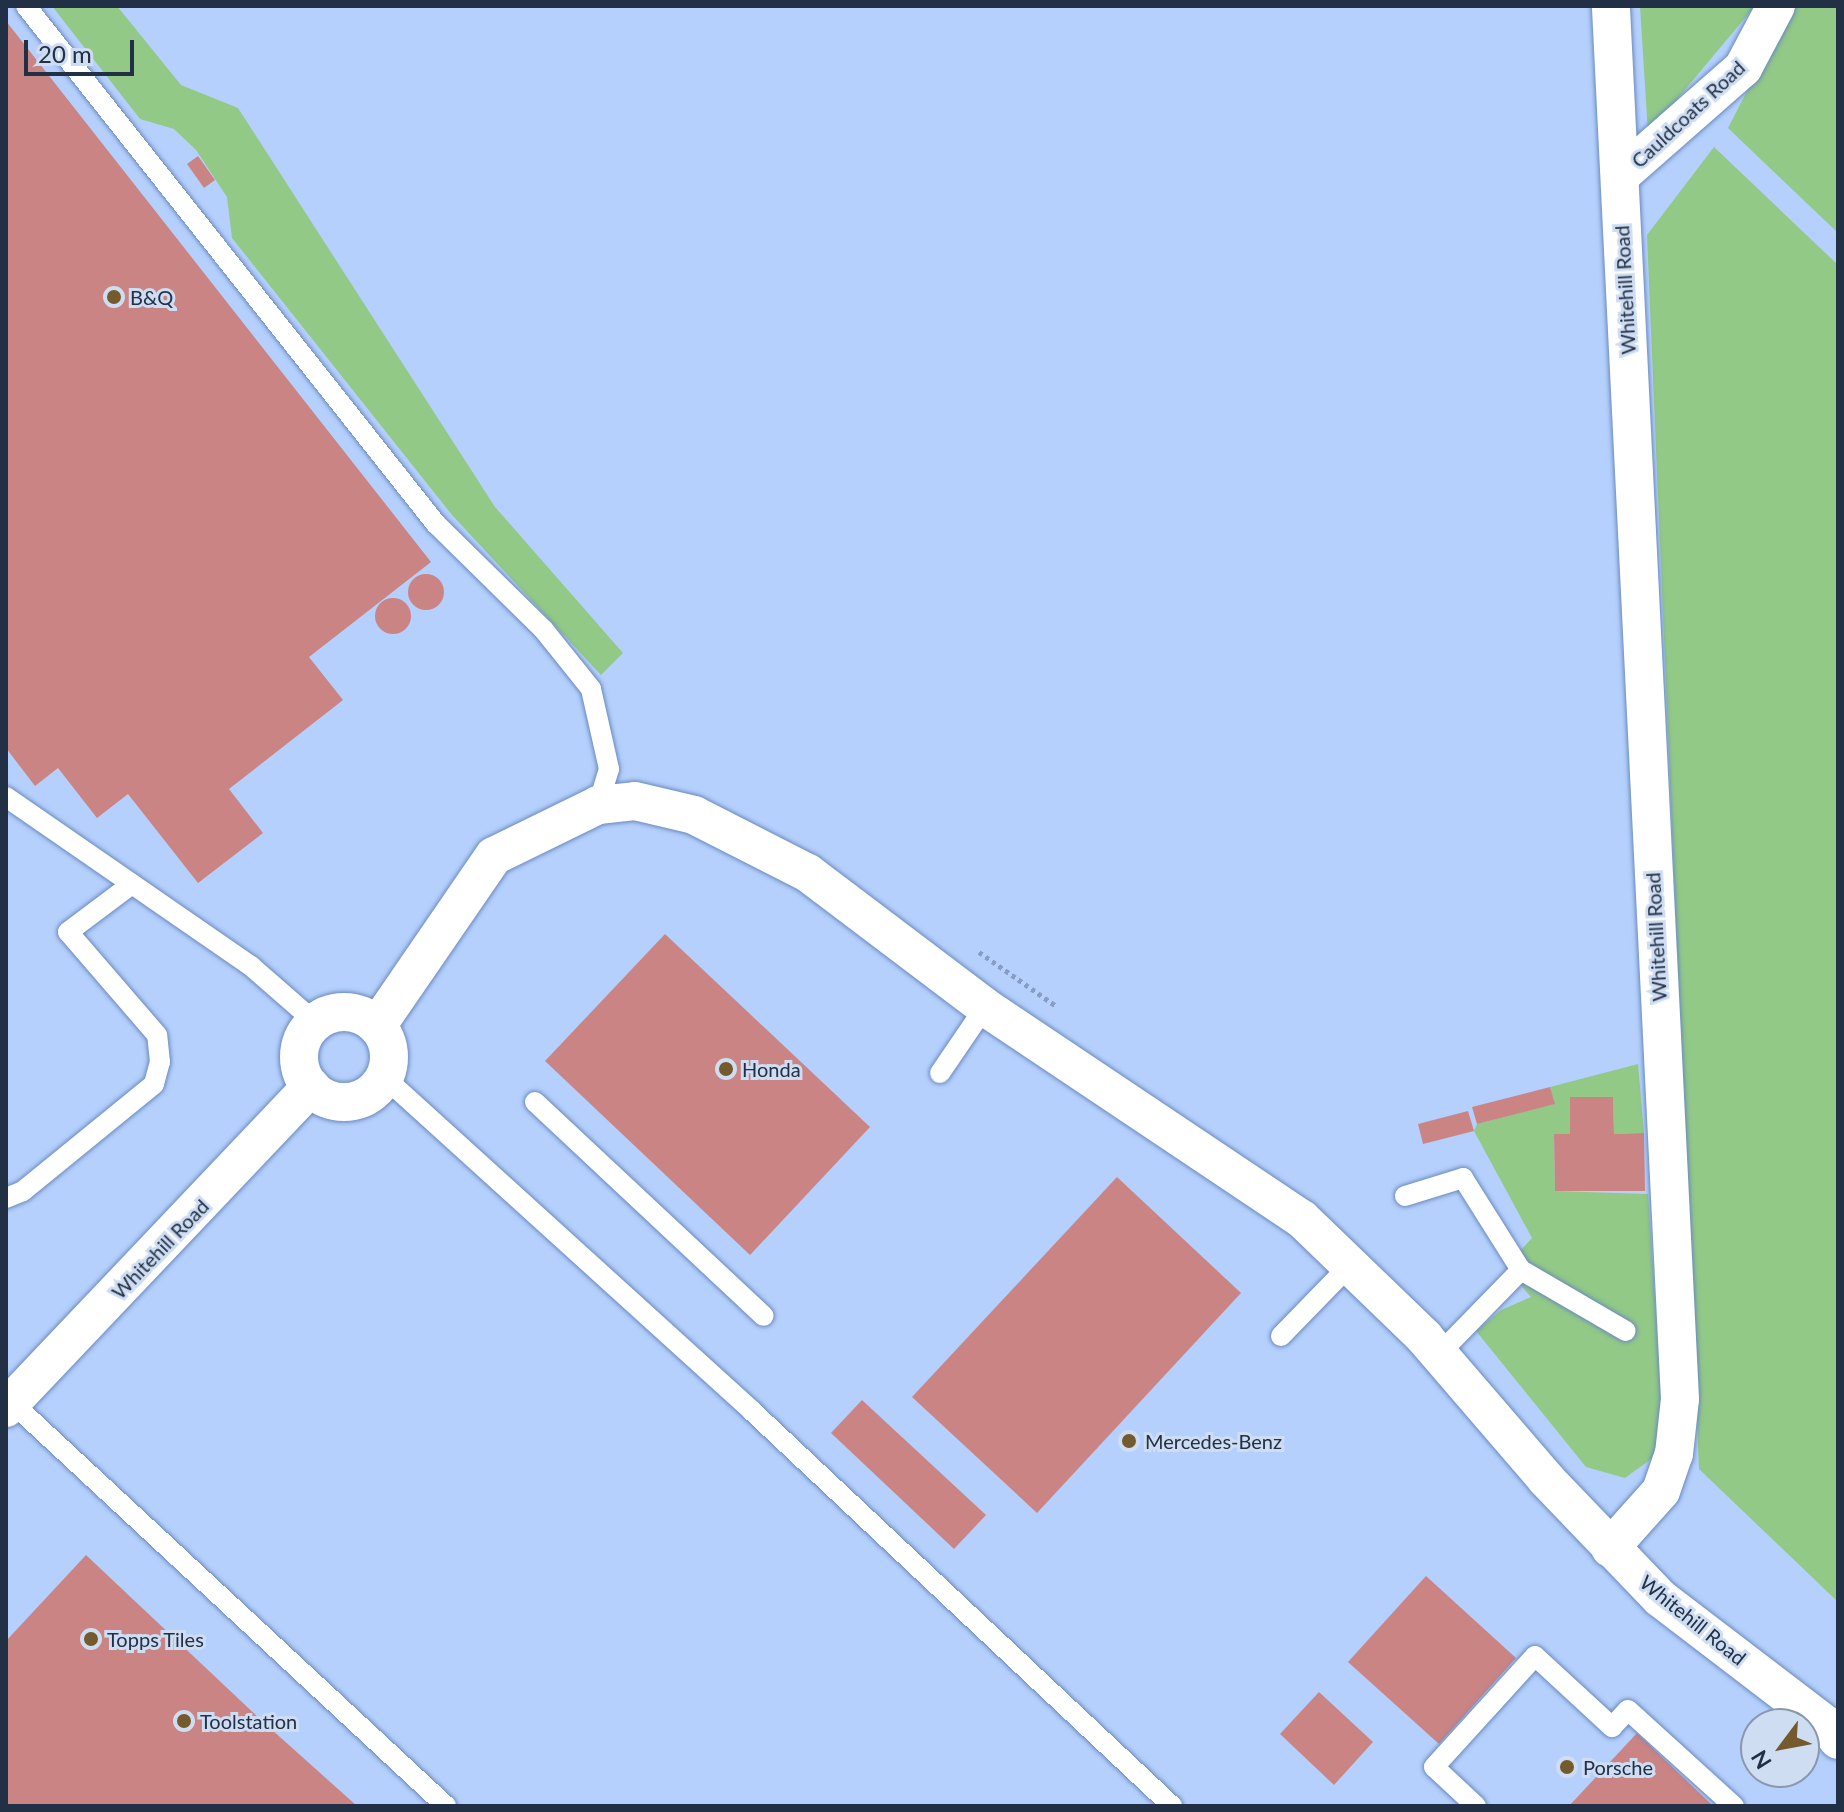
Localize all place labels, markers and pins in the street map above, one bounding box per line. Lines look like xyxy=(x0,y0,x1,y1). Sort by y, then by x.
place label: B&Q xyxy=(130,285,173,309)
marker: B&Q xyxy=(105,288,123,306)
place label: Honda xyxy=(742,1057,801,1081)
marker: Honda xyxy=(717,1060,735,1078)
place label: Mercedes-Benz xyxy=(1145,1429,1282,1453)
marker: Mercedes-Benz xyxy=(1120,1432,1138,1450)
place label: Topps Tiles xyxy=(107,1627,204,1651)
marker: Topps Tiles xyxy=(82,1630,100,1648)
place label: Toolstation xyxy=(200,1709,297,1733)
marker: Toolstation xyxy=(175,1712,193,1730)
place label: Porsche xyxy=(1583,1755,1653,1779)
marker: Porsche xyxy=(1558,1758,1576,1776)

